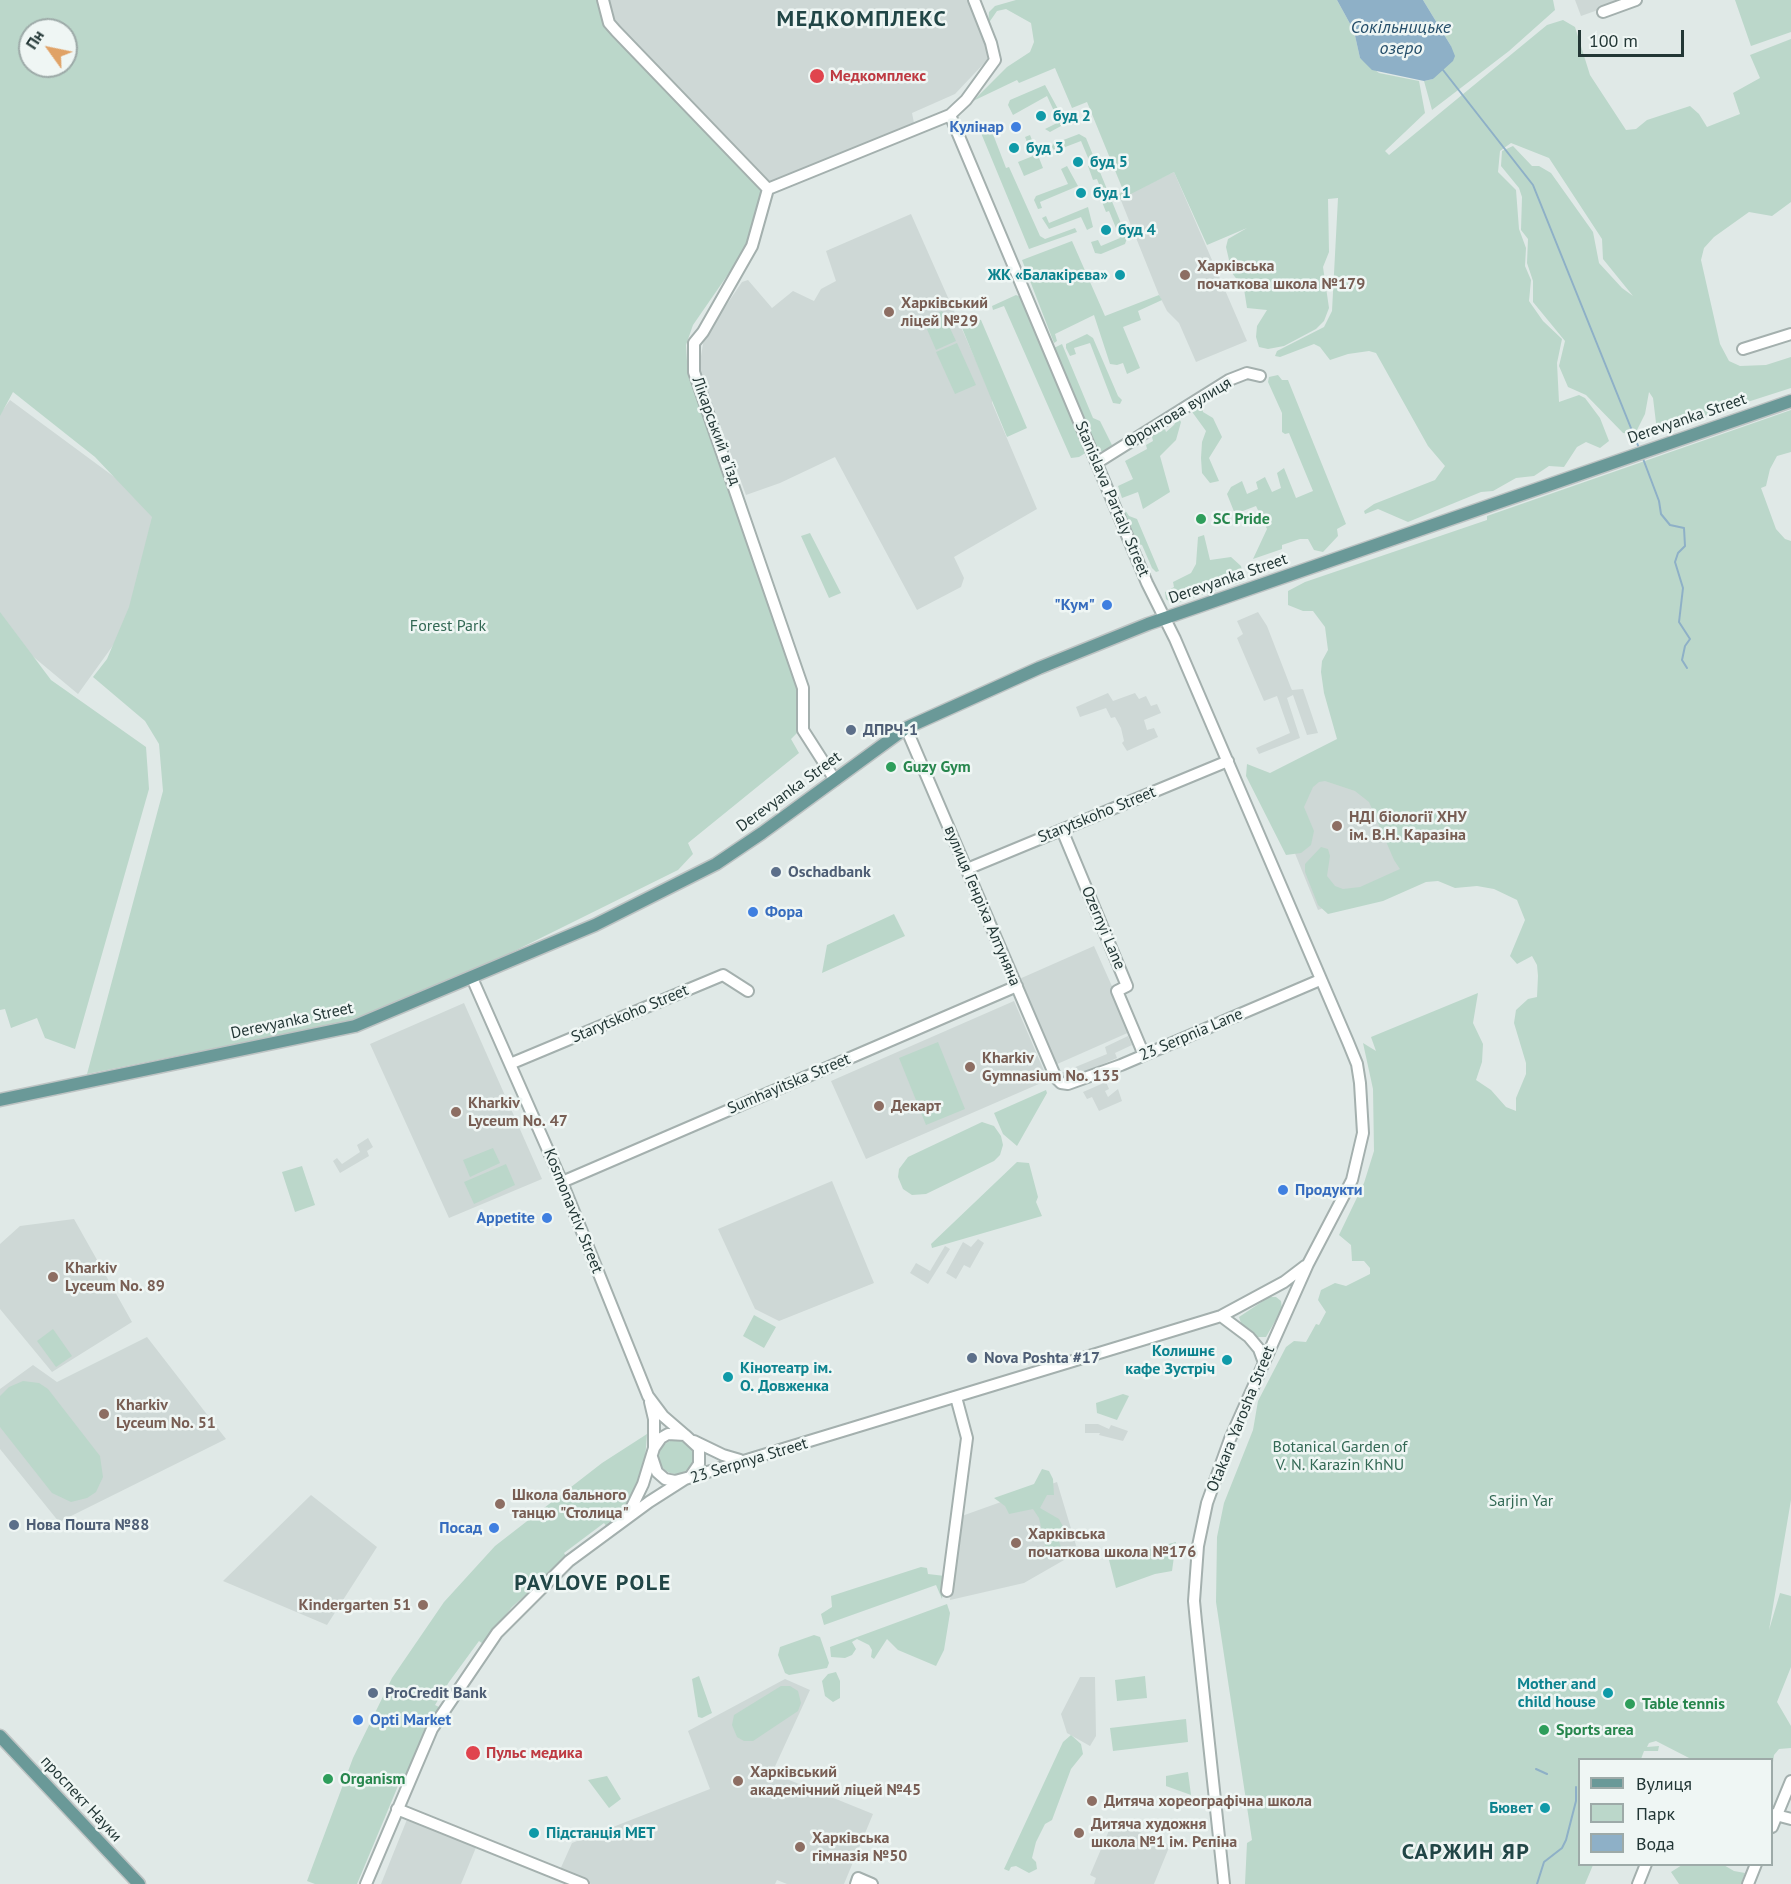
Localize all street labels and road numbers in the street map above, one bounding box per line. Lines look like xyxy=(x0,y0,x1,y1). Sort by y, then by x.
street label: Фронтова вулиця xyxy=(1121,373,1235,453)
street label: Лікарський в'їзд xyxy=(687,374,745,488)
street label: Derevyanka Street xyxy=(1625,390,1749,448)
street label: Stanislava Partaly Street xyxy=(1071,418,1153,580)
street label: Derevyanka Street xyxy=(1166,550,1290,608)
street label: Derevyanka Street xyxy=(733,748,845,836)
street label: Starytskoho Street xyxy=(1035,783,1159,847)
street label: вулиця Генріха Алтуняна xyxy=(940,823,1024,989)
street label: Ozernyi Lane xyxy=(1077,883,1129,973)
street label: Starytskoho Street xyxy=(569,981,691,1047)
street label: Derevyanka Street xyxy=(229,999,355,1043)
street label: 23 Serpnia Lane xyxy=(1136,1005,1246,1065)
street label: Sumhayitska Street xyxy=(725,1049,853,1119)
street label: Kosmonavtiv Street xyxy=(539,1146,607,1276)
street label: Otakara Yarosha Street xyxy=(1203,1343,1279,1495)
street label: 23 Serpnya Street xyxy=(688,1434,810,1488)
street label: проспект Науки xyxy=(36,1752,126,1846)

